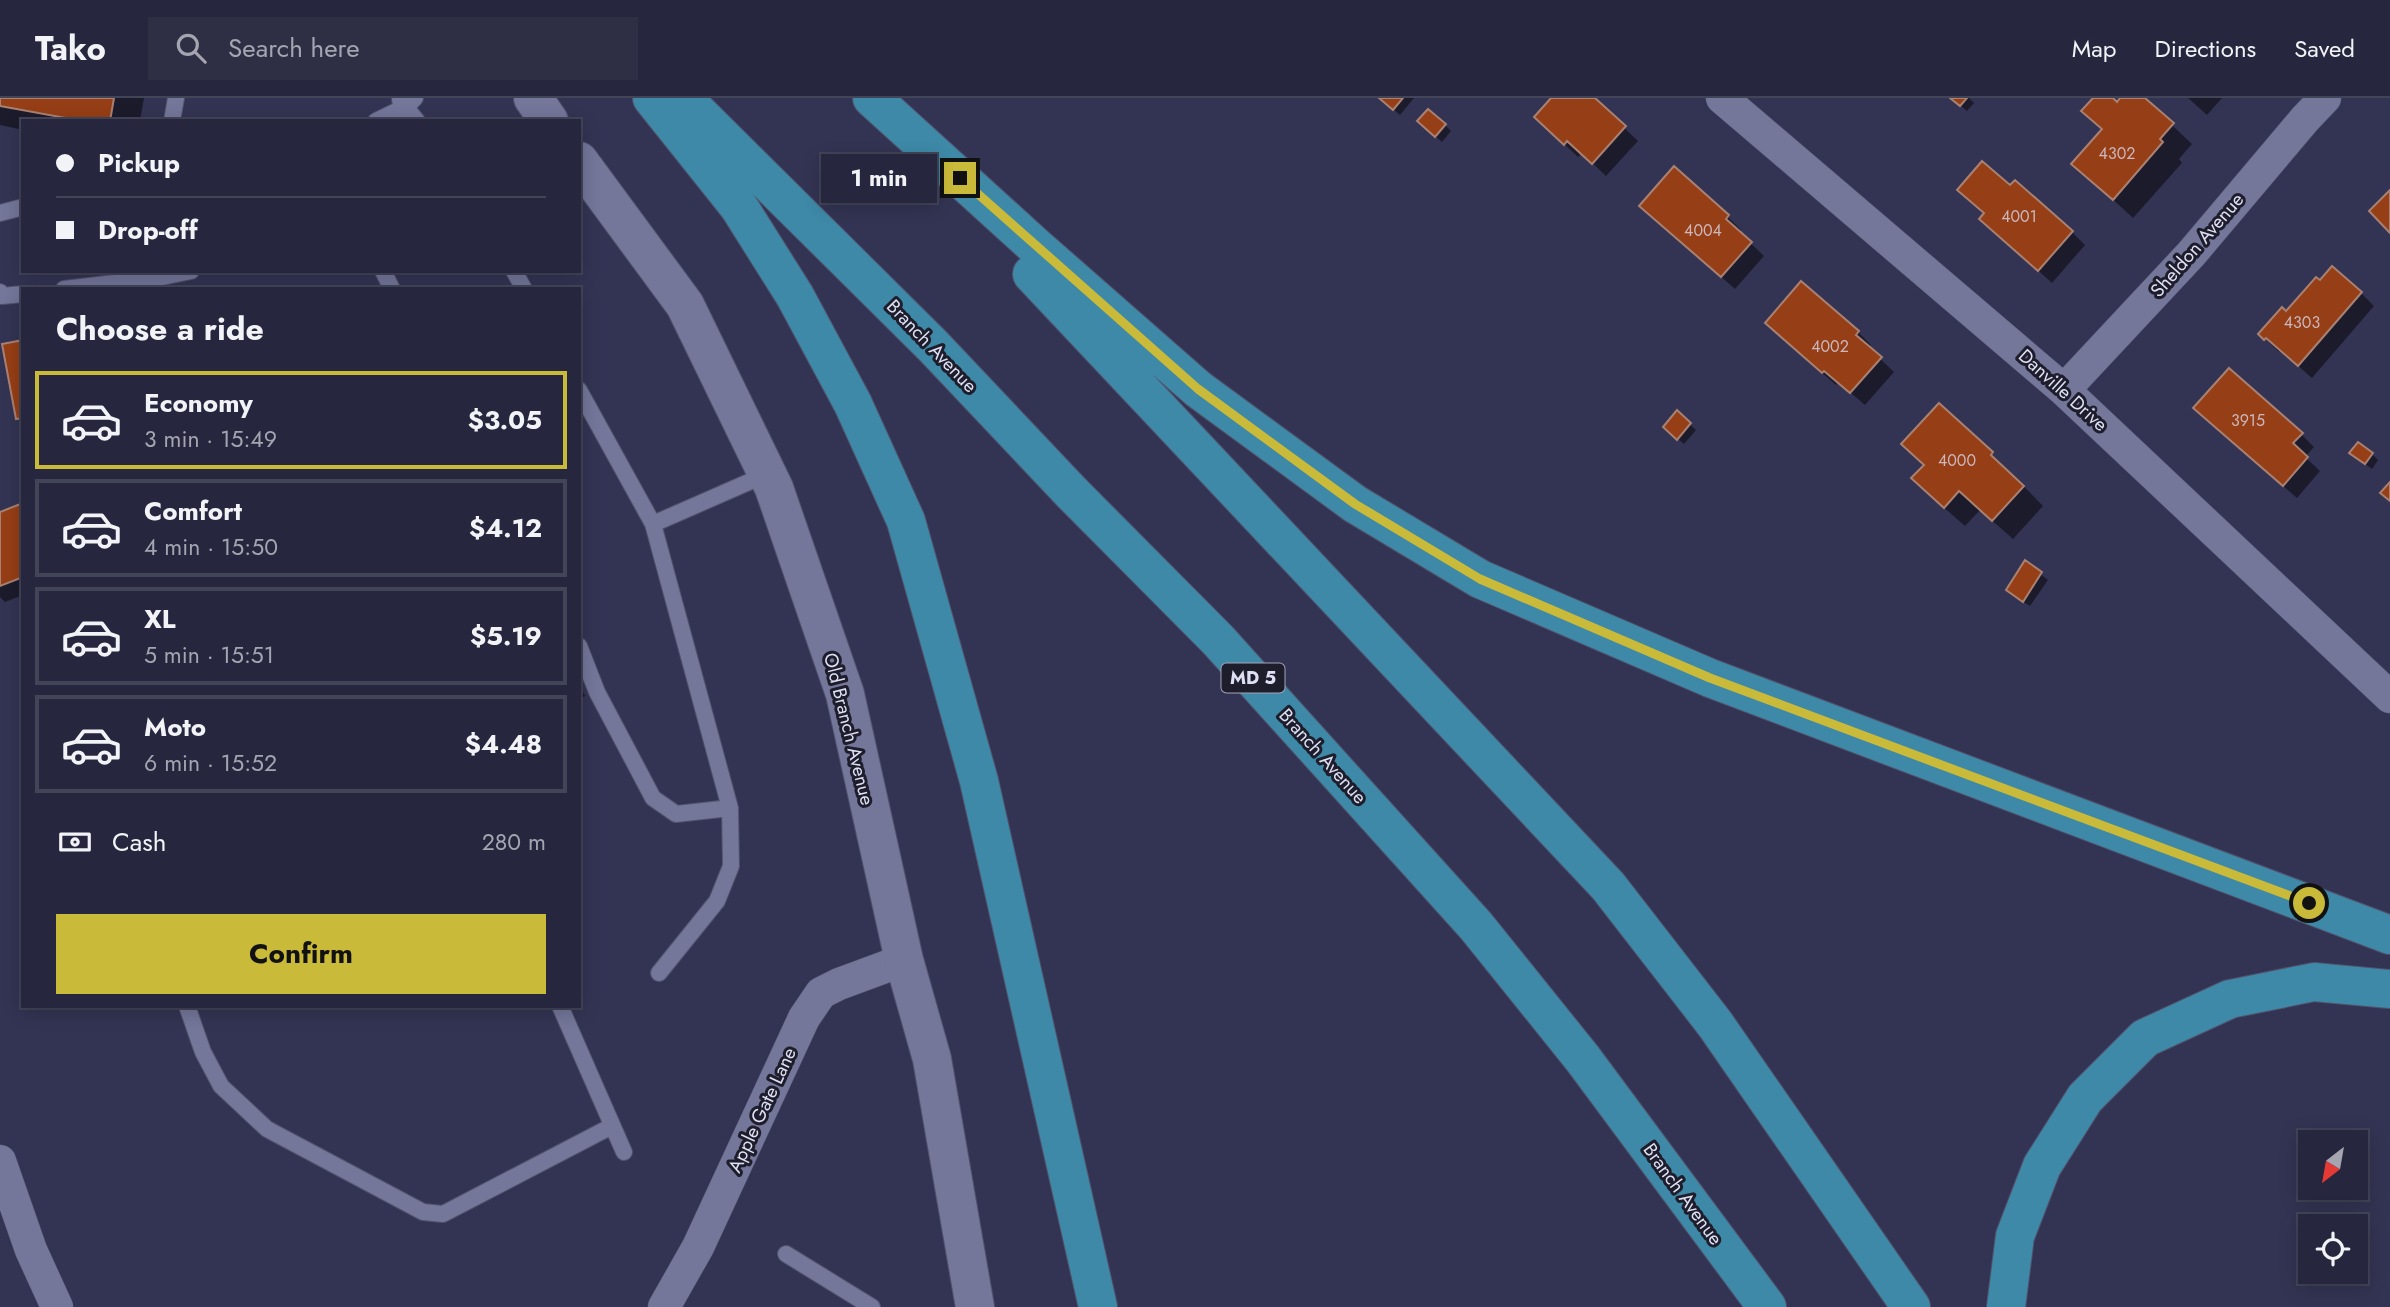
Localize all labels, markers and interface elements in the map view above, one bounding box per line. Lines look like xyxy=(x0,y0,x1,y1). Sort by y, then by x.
search box xyxy=(148,17,638,80)
text: Tako xyxy=(35,25,106,72)
icon: search xyxy=(172,29,210,67)
text: Search here xyxy=(228,29,360,67)
text: Map xyxy=(2072,31,2117,66)
text: Directions xyxy=(2155,31,2256,66)
text: Saved xyxy=(2294,31,2355,66)
house number: 4302 xyxy=(2099,142,2135,165)
text: Pickup xyxy=(98,144,180,182)
callout: 1 min xyxy=(820,154,936,202)
text: 1 min xyxy=(850,161,908,195)
route end xyxy=(944,162,976,194)
street label: Sheldon Avenue xyxy=(2144,187,2250,303)
house number: 4001 xyxy=(2001,205,2037,228)
text: Drop-off xyxy=(98,211,198,249)
house number: 4004 xyxy=(1684,219,1722,242)
street label: Branch Avenue xyxy=(881,293,984,399)
text: Choose a ride xyxy=(56,306,264,352)
house number: 4303 xyxy=(2284,311,2320,334)
house number: 4002 xyxy=(1811,335,1849,358)
street label: Danville Drive xyxy=(2012,343,2114,438)
text: Economy xyxy=(144,384,253,422)
icon: car xyxy=(60,389,123,452)
text: $3.05 xyxy=(468,401,542,439)
house number: 3915 xyxy=(2231,409,2265,432)
text: 3 min · 15:49 xyxy=(144,422,277,456)
house number: 4000 xyxy=(1938,449,1976,472)
text: Comfort xyxy=(144,492,242,530)
icon: car xyxy=(60,497,123,560)
text: $4.12 xyxy=(469,509,542,547)
text: 4 min · 15:50 xyxy=(144,530,278,564)
text: XL xyxy=(144,600,176,638)
icon: car xyxy=(60,605,123,668)
text: $5.19 xyxy=(470,617,542,655)
text: 5 min · 15:51 xyxy=(144,638,274,672)
street label: Old Branch Avenue xyxy=(817,650,881,808)
road number: MD 5 xyxy=(1222,664,1284,692)
street label: Branch Avenue xyxy=(1273,702,1373,810)
text: Moto xyxy=(144,708,206,746)
icon: car xyxy=(60,713,123,776)
text: $4.48 xyxy=(465,725,542,763)
text: 6 min · 15:52 xyxy=(144,746,277,780)
icon: cash xyxy=(56,823,94,861)
text: Cash xyxy=(112,823,166,861)
text: 280 m xyxy=(482,825,546,859)
route start xyxy=(2293,887,2325,919)
button: Confirm xyxy=(56,914,546,994)
street label: Apple Gate Lane xyxy=(721,1043,803,1177)
north arrow xyxy=(2298,1130,2368,1200)
map controls xyxy=(2298,1130,2368,1284)
street label: Branch Avenue xyxy=(1637,1137,1729,1251)
button: locate xyxy=(2298,1214,2368,1284)

